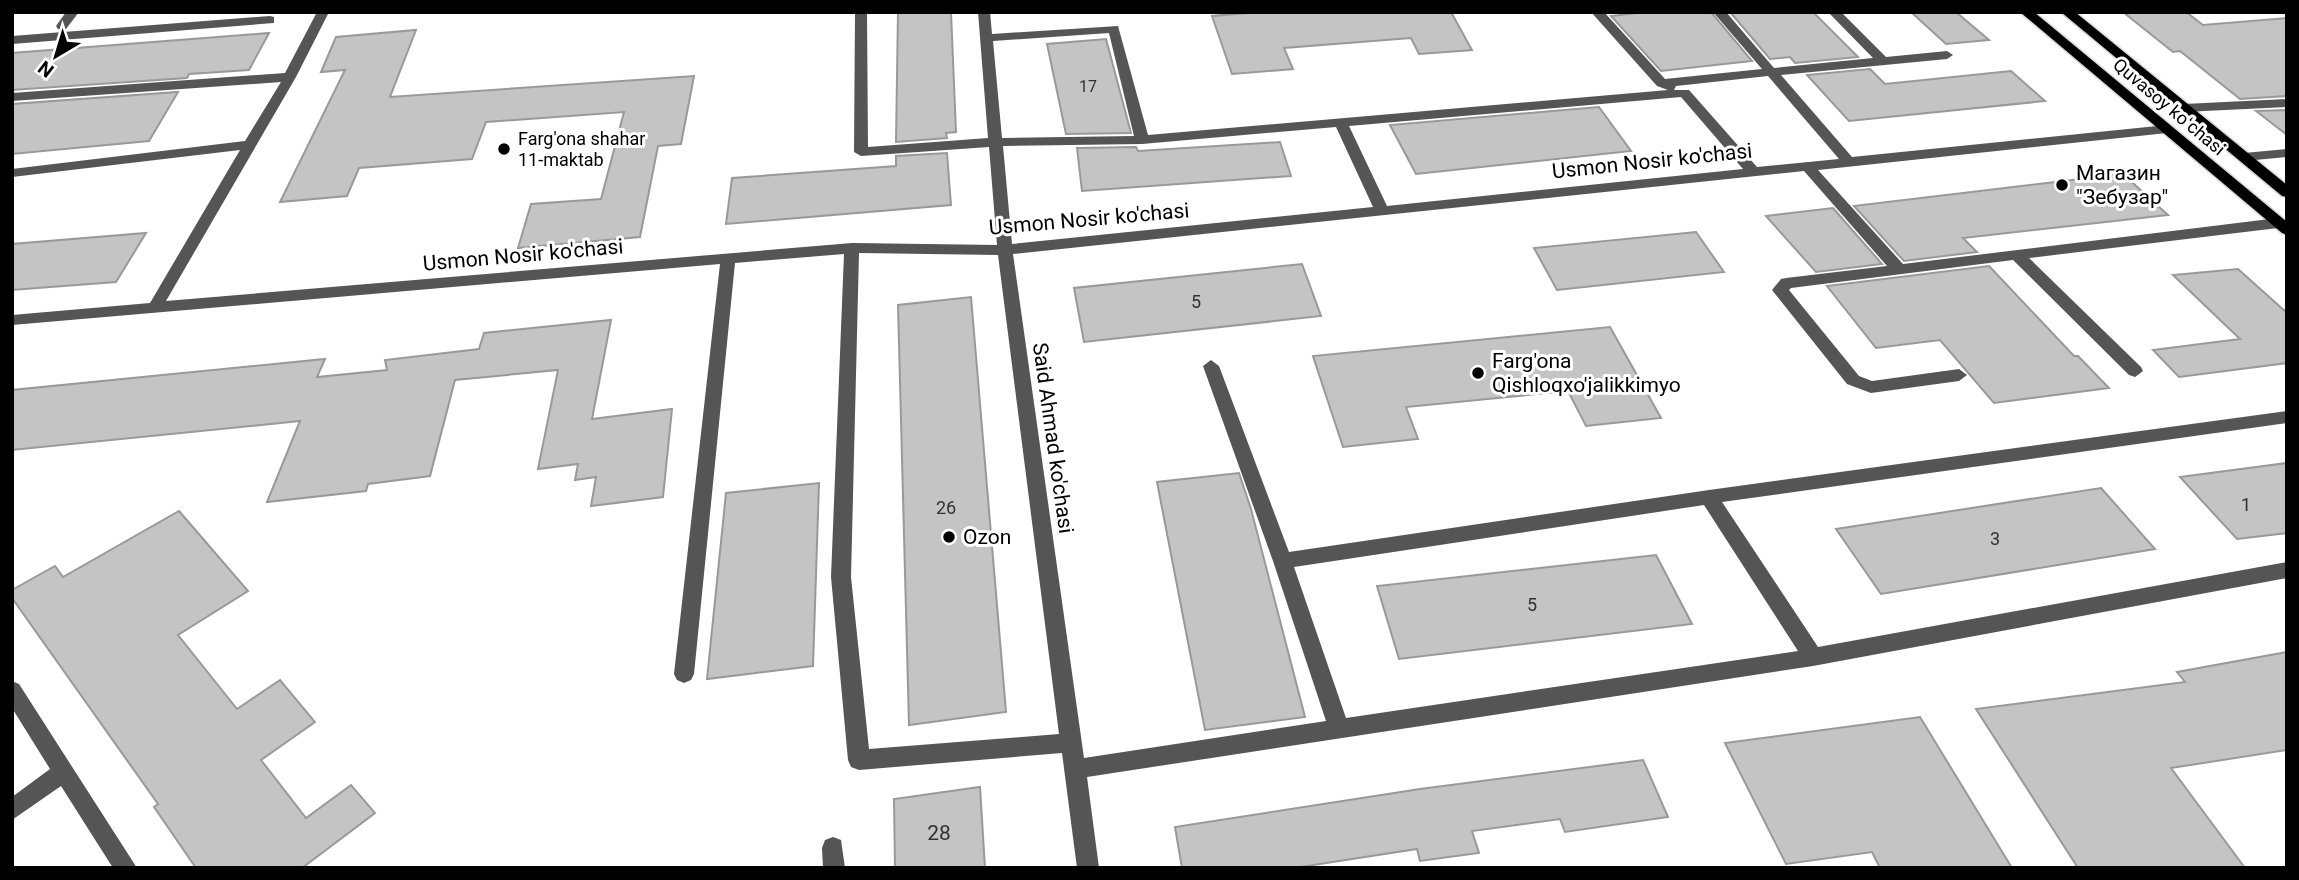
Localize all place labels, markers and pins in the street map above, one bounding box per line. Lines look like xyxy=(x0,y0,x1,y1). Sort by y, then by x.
place label: Farg'ona shahar 11-maktab xyxy=(518,128,645,170)
marker: Farg'ona shahar 11-maktab xyxy=(496,141,512,157)
place label: Магазин "Зебузар" xyxy=(2076,161,2168,209)
marker: Магазин "Зебузар" xyxy=(2054,177,2070,193)
place label: Farg'ona Qishloqxo'jalikkimyo xyxy=(1492,349,1681,397)
marker: Farg'ona Qishloqxo'jalikkimyo xyxy=(1470,365,1486,381)
place label: Ozon xyxy=(963,525,1011,549)
marker: Ozon xyxy=(941,529,957,545)

